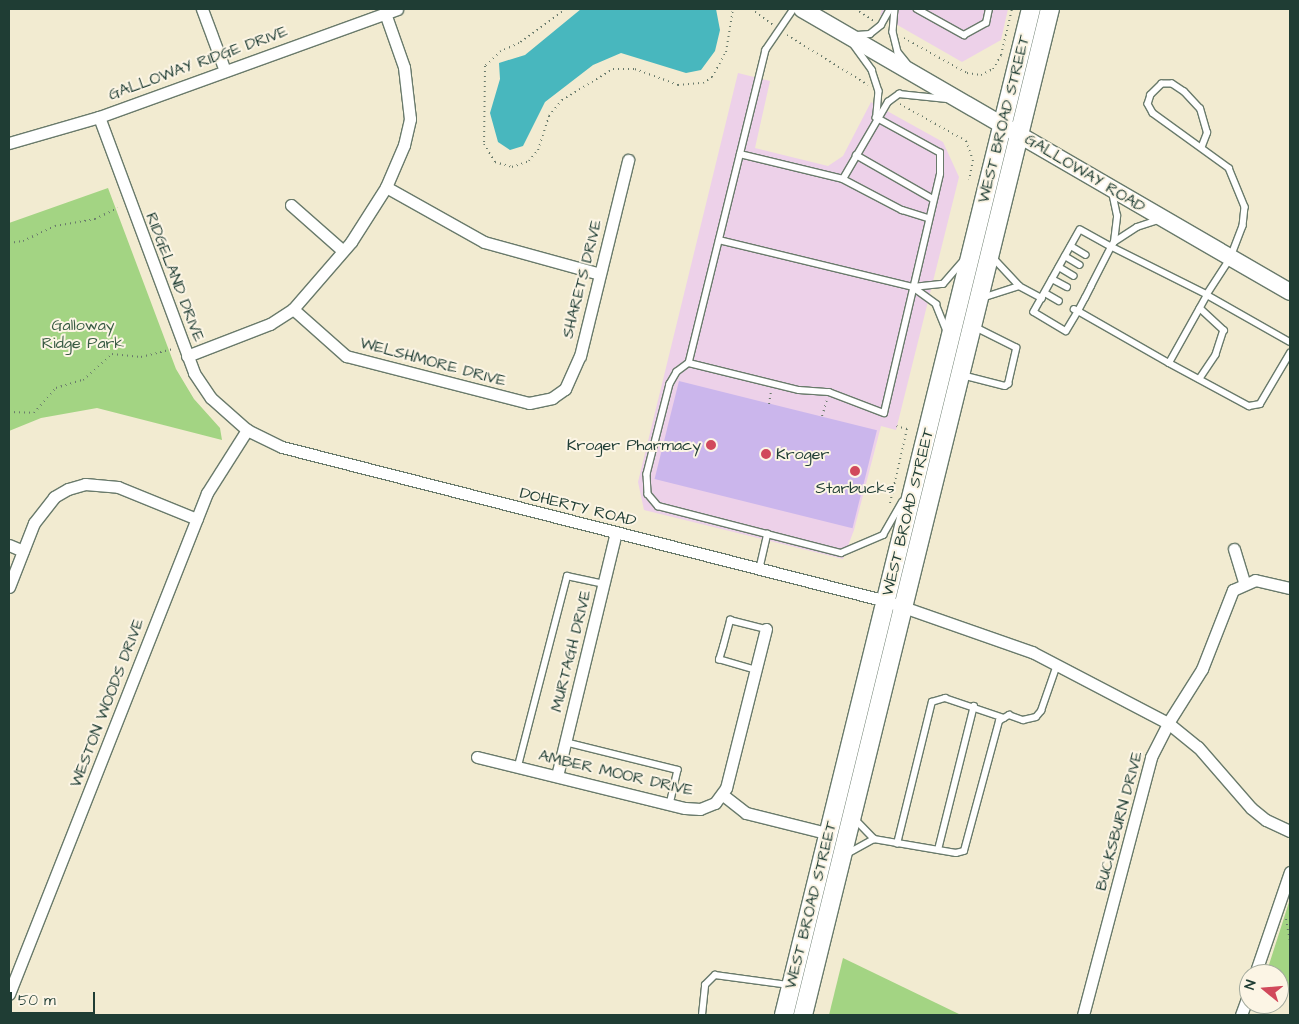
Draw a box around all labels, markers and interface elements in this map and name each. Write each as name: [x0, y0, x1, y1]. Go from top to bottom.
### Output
street label: GALLOWAY RIDGE DRIVE: [106, 22, 290, 104]
street label: WEST BROAD STREET: [974, 33, 1034, 205]
street label: GALLOWAY ROAD: [1021, 129, 1149, 217]
street label: RIDGELAND DRIVE: [142, 210, 208, 344]
street label: SHARETS DRIVE: [558, 218, 606, 340]
park label: Galloway Ridge Park: [42, 315, 124, 353]
street label: WELSHMORE DRIVE: [358, 333, 508, 391]
street label: WEST BROAD STREET: [878, 426, 938, 598]
place label: Kroger Pharmacy: [567, 435, 701, 455]
marker: Kroger Pharmacy: [705, 439, 717, 451]
place label: Kroger: [776, 444, 829, 464]
marker: Kroger: [760, 448, 772, 460]
marker: Starbucks: [849, 465, 861, 477]
place label: Starbucks: [816, 478, 894, 498]
street label: DOHERTY ROAD: [518, 483, 638, 531]
street label: MURTAGH DRIVE: [547, 588, 595, 714]
street label: WESTON WOODS DRIVE: [66, 616, 148, 790]
street label: AMBER MOOR DRIVE: [537, 746, 695, 800]
street label: BUCKSBURN DRIVE: [1091, 749, 1147, 893]
street label: WEST BROAD STREET: [781, 819, 841, 991]
north arrow: [1239, 964, 1289, 1014]
text: N: [1240, 978, 1261, 992]
scale bar: [12, 982, 98, 1014]
text: 50 m: [18, 990, 56, 1011]

